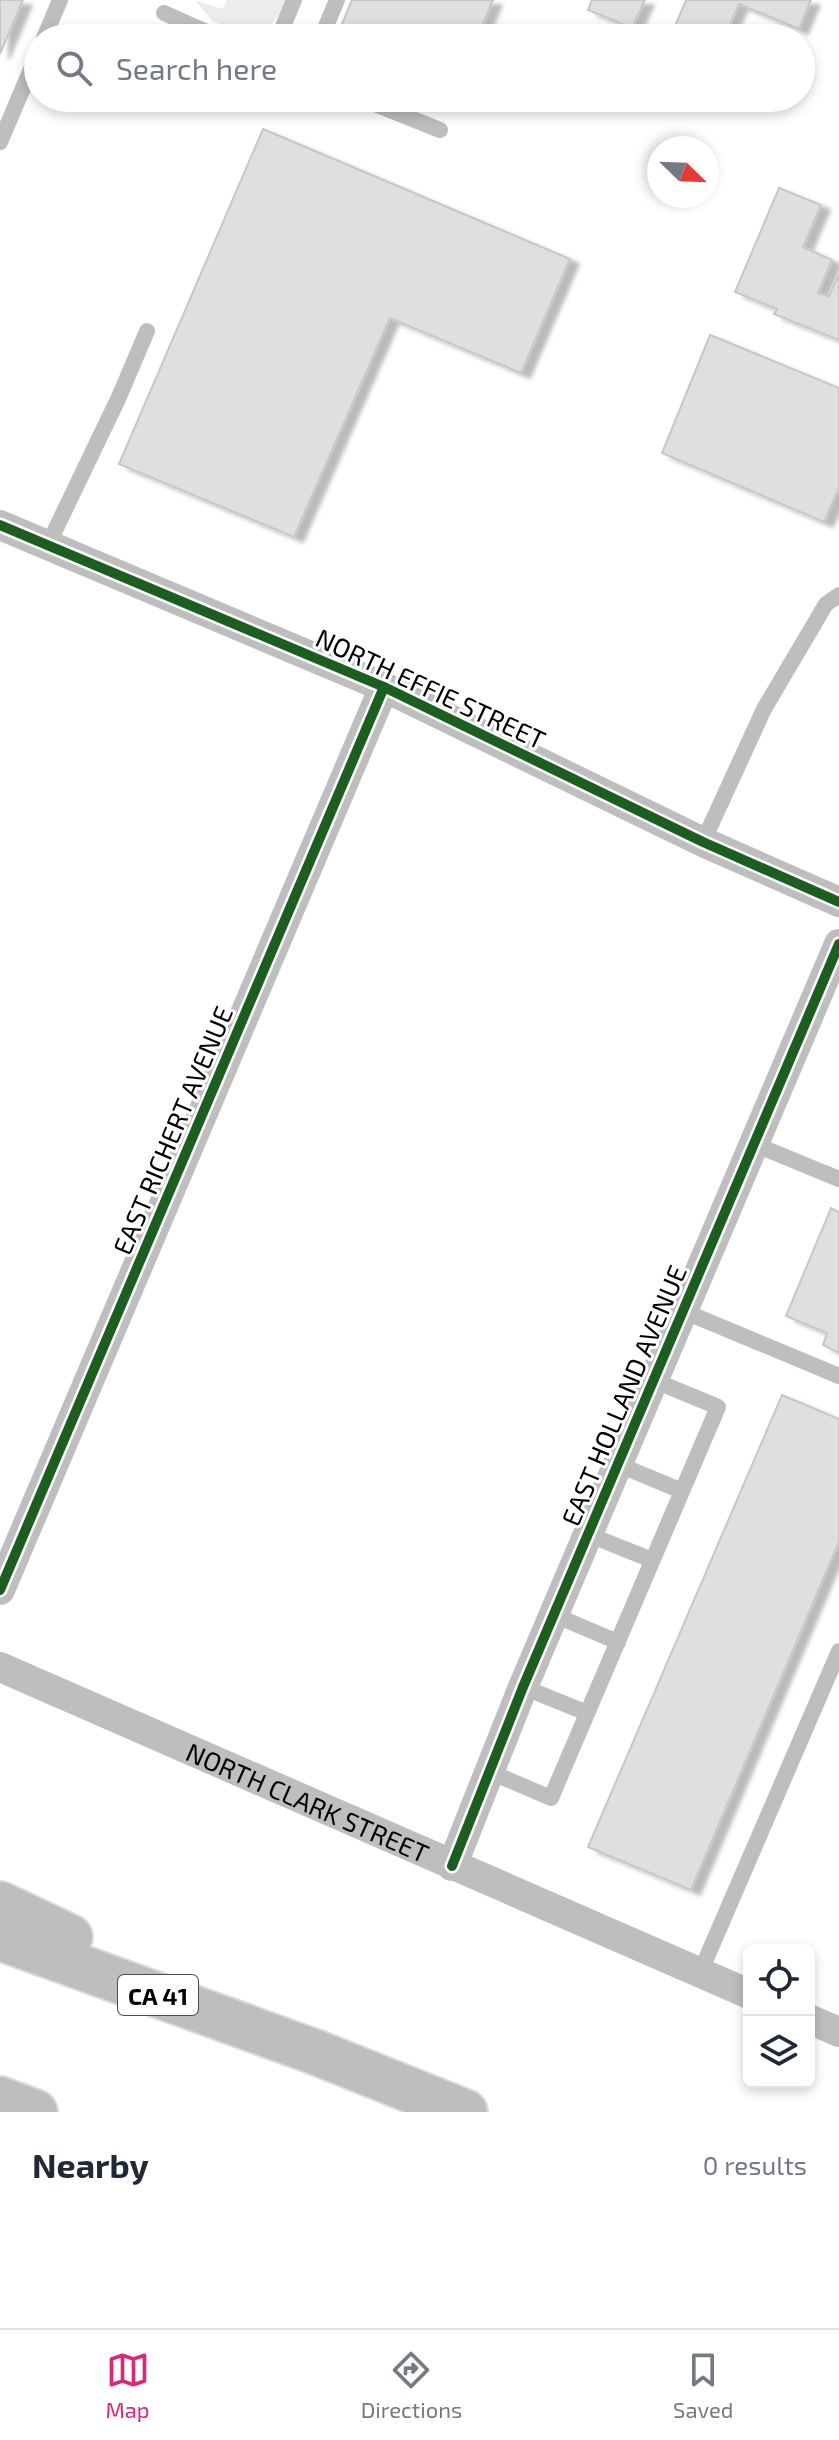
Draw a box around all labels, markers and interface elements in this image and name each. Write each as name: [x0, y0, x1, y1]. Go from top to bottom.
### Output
search box: [24, 24, 815, 112]
icon: search: [52, 46, 96, 90]
text: Search here: [116, 50, 277, 86]
north arrow: [647, 136, 719, 208]
street label: NORTH EFFIE STREET: [311, 621, 551, 755]
street label: EAST RICHERT AVENUE: [106, 1001, 238, 1259]
street label: EAST HOLLAND AVENUE: [554, 1260, 692, 1530]
street label: NORTH CLARK STREET: [182, 1735, 434, 1868]
map controls: [743, 1944, 815, 2088]
button: locate: [743, 1944, 815, 2016]
road number: CA 41: [118, 1975, 198, 2015]
button: layers: [743, 2016, 815, 2088]
text: Nearby: [32, 2144, 149, 2185]
text: 0 results: [703, 2149, 807, 2180]
tab: Map: [106, 2348, 150, 2422]
tab: Directions: [361, 2348, 462, 2422]
tab: Saved: [673, 2348, 733, 2422]

